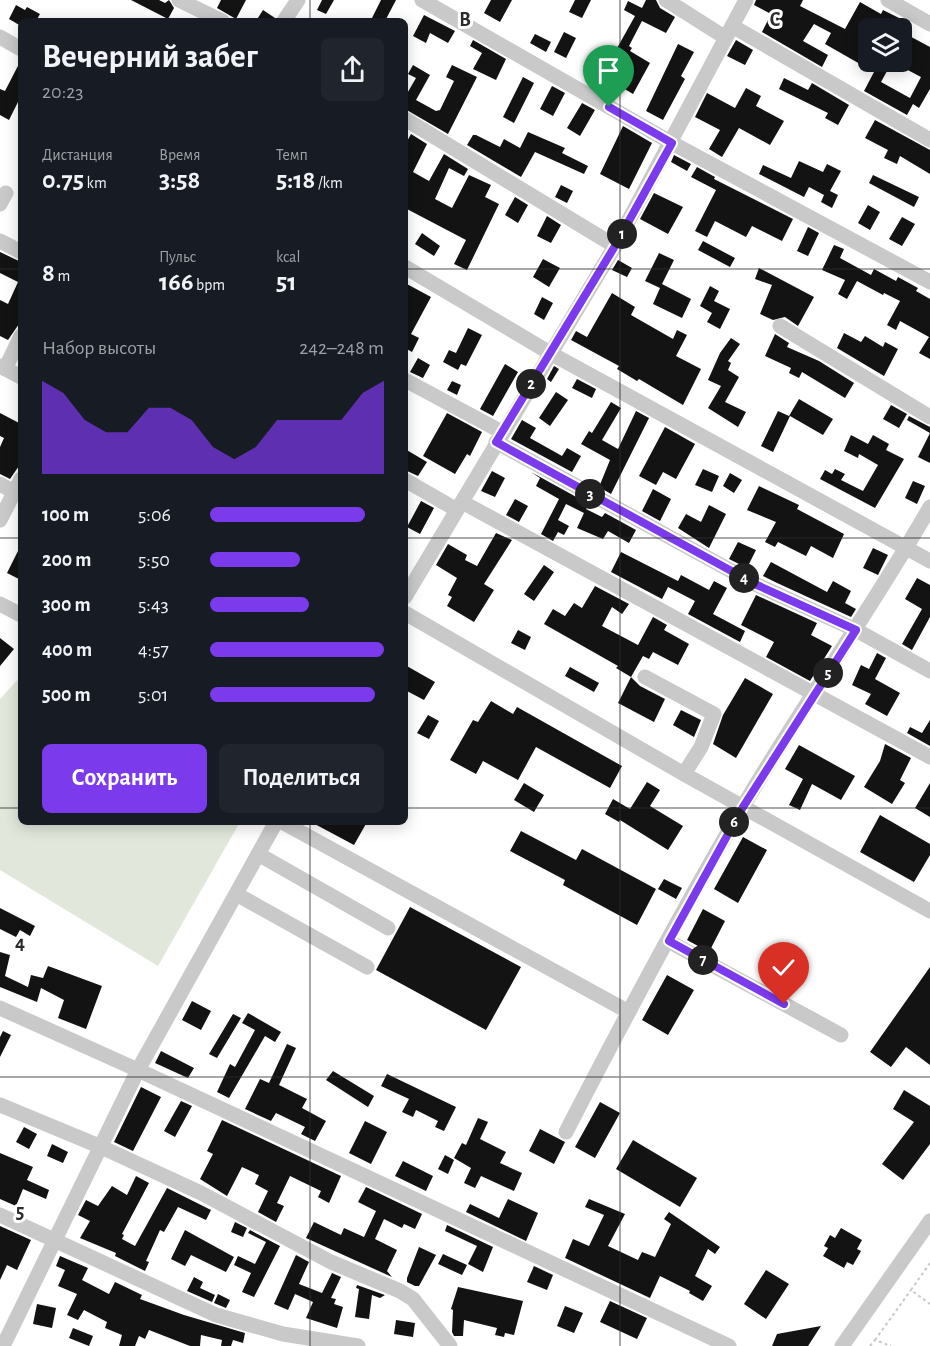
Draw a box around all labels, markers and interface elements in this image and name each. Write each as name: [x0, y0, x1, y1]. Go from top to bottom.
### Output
text: B: [459, 10, 471, 30]
text: C: [770, 10, 781, 30]
map controls: [858, 18, 912, 72]
button: layers: [858, 18, 912, 72]
button: share: [321, 38, 384, 101]
text: Вечерний забег: [42, 41, 258, 74]
pin: [583, 45, 634, 107]
icon: arrive: [592, 54, 625, 87]
text: 20:23: [42, 82, 84, 102]
text: Дистанция: [42, 147, 113, 163]
text: Время: [159, 147, 201, 163]
text: Темп: [276, 147, 308, 163]
text: 0.75: [42, 167, 84, 193]
text: 3:58: [159, 167, 200, 193]
text: 5:18: [276, 167, 315, 193]
text: km: [84, 175, 107, 191]
text: /km: [315, 175, 343, 191]
pin: 1: [607, 219, 637, 249]
text: 1: [619, 226, 625, 242]
text: Пульс: [159, 249, 196, 265]
text: kcal: [276, 249, 300, 265]
text: 8: [42, 260, 55, 286]
text: m: [55, 268, 70, 284]
text: 166: [159, 269, 193, 295]
text: 51: [276, 269, 297, 295]
text: bpm: [193, 277, 225, 293]
text: Набор высоты: [42, 338, 156, 358]
text: 242–248 m: [299, 338, 384, 358]
pin: 2: [516, 369, 546, 399]
text: 2: [527, 376, 535, 392]
pin: 3: [575, 479, 605, 509]
text: 3: [587, 486, 593, 502]
text: 100 m: [42, 505, 89, 525]
text: 5:06: [138, 505, 171, 525]
text: 200 m: [42, 550, 91, 570]
text: 5:50: [138, 550, 170, 570]
pin: 4: [729, 563, 759, 593]
text: 4: [740, 570, 748, 586]
text: 300 m: [42, 595, 91, 615]
text: 5:43: [138, 595, 169, 615]
text: 400 m: [42, 640, 92, 660]
text: 4:57: [138, 640, 169, 660]
pin: 5: [813, 658, 843, 688]
text: 5: [825, 665, 831, 681]
text: 500 m: [42, 685, 91, 705]
text: 5:01: [138, 685, 168, 705]
button: Сохранить: [42, 744, 207, 813]
button: Поделиться: [219, 744, 384, 813]
pin: 6: [719, 807, 749, 837]
text: 6: [730, 814, 738, 830]
text: 4: [15, 933, 25, 953]
pin: [758, 942, 809, 1004]
pin: 7: [688, 945, 718, 975]
icon: check: [767, 951, 800, 984]
text: 7: [700, 952, 706, 968]
text: 5: [16, 1202, 24, 1222]

